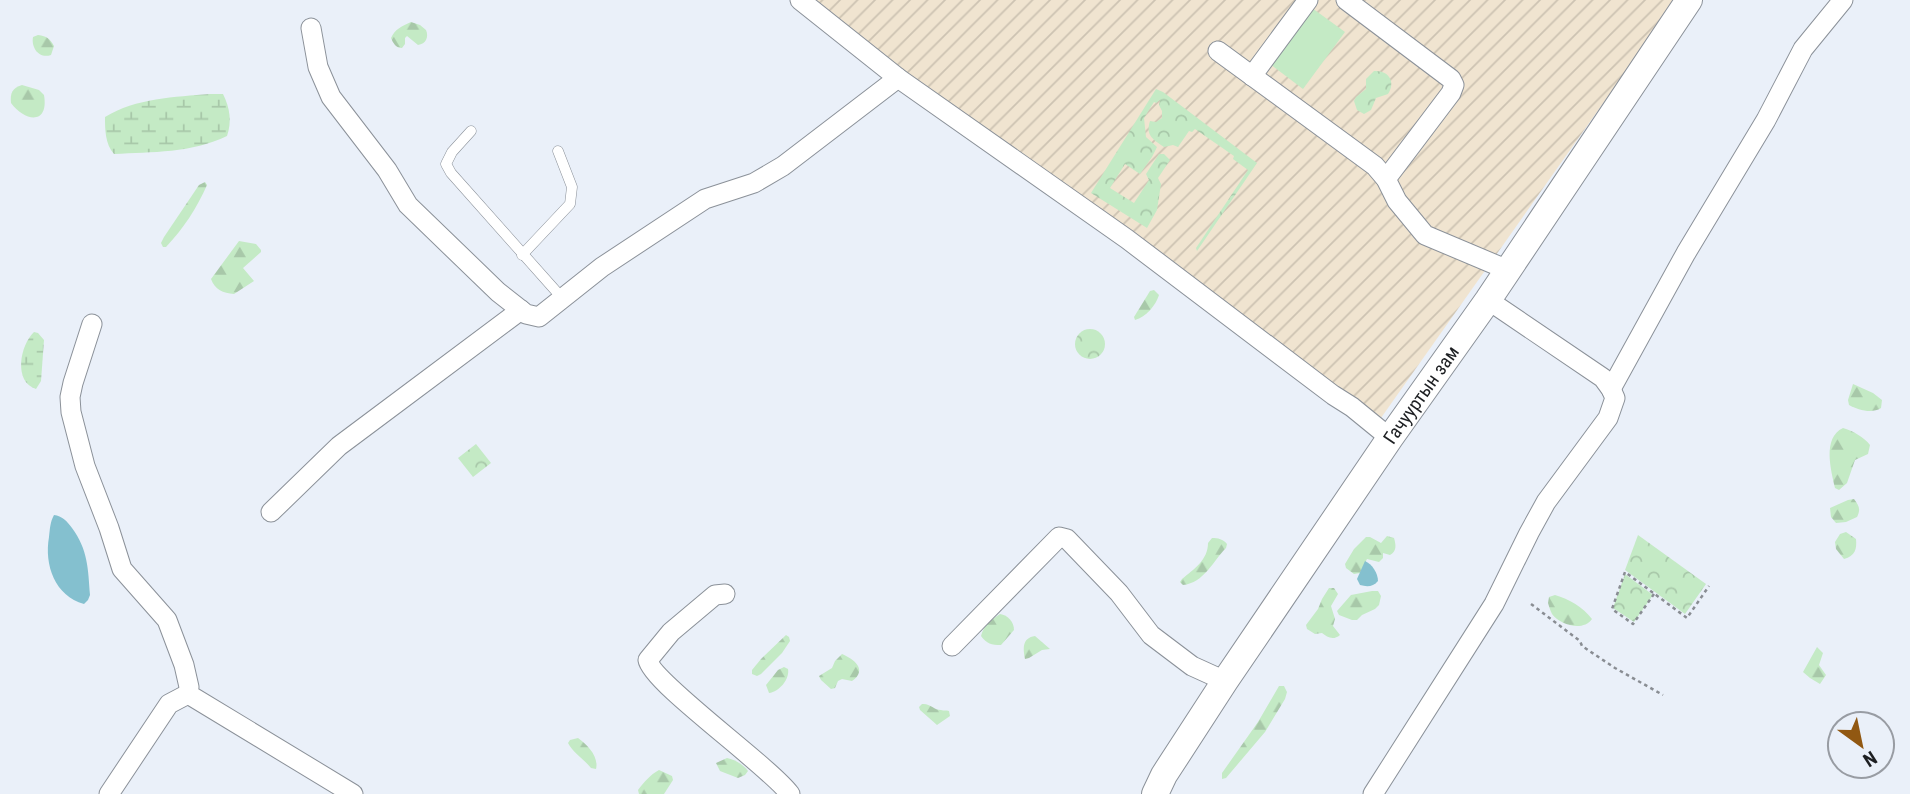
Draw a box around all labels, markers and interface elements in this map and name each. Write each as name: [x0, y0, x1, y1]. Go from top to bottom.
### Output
street label: Гачууртын зам: [1378, 341, 1464, 448]
north arrow: [1826, 710, 1896, 780]
text: N: [1859, 746, 1881, 772]

